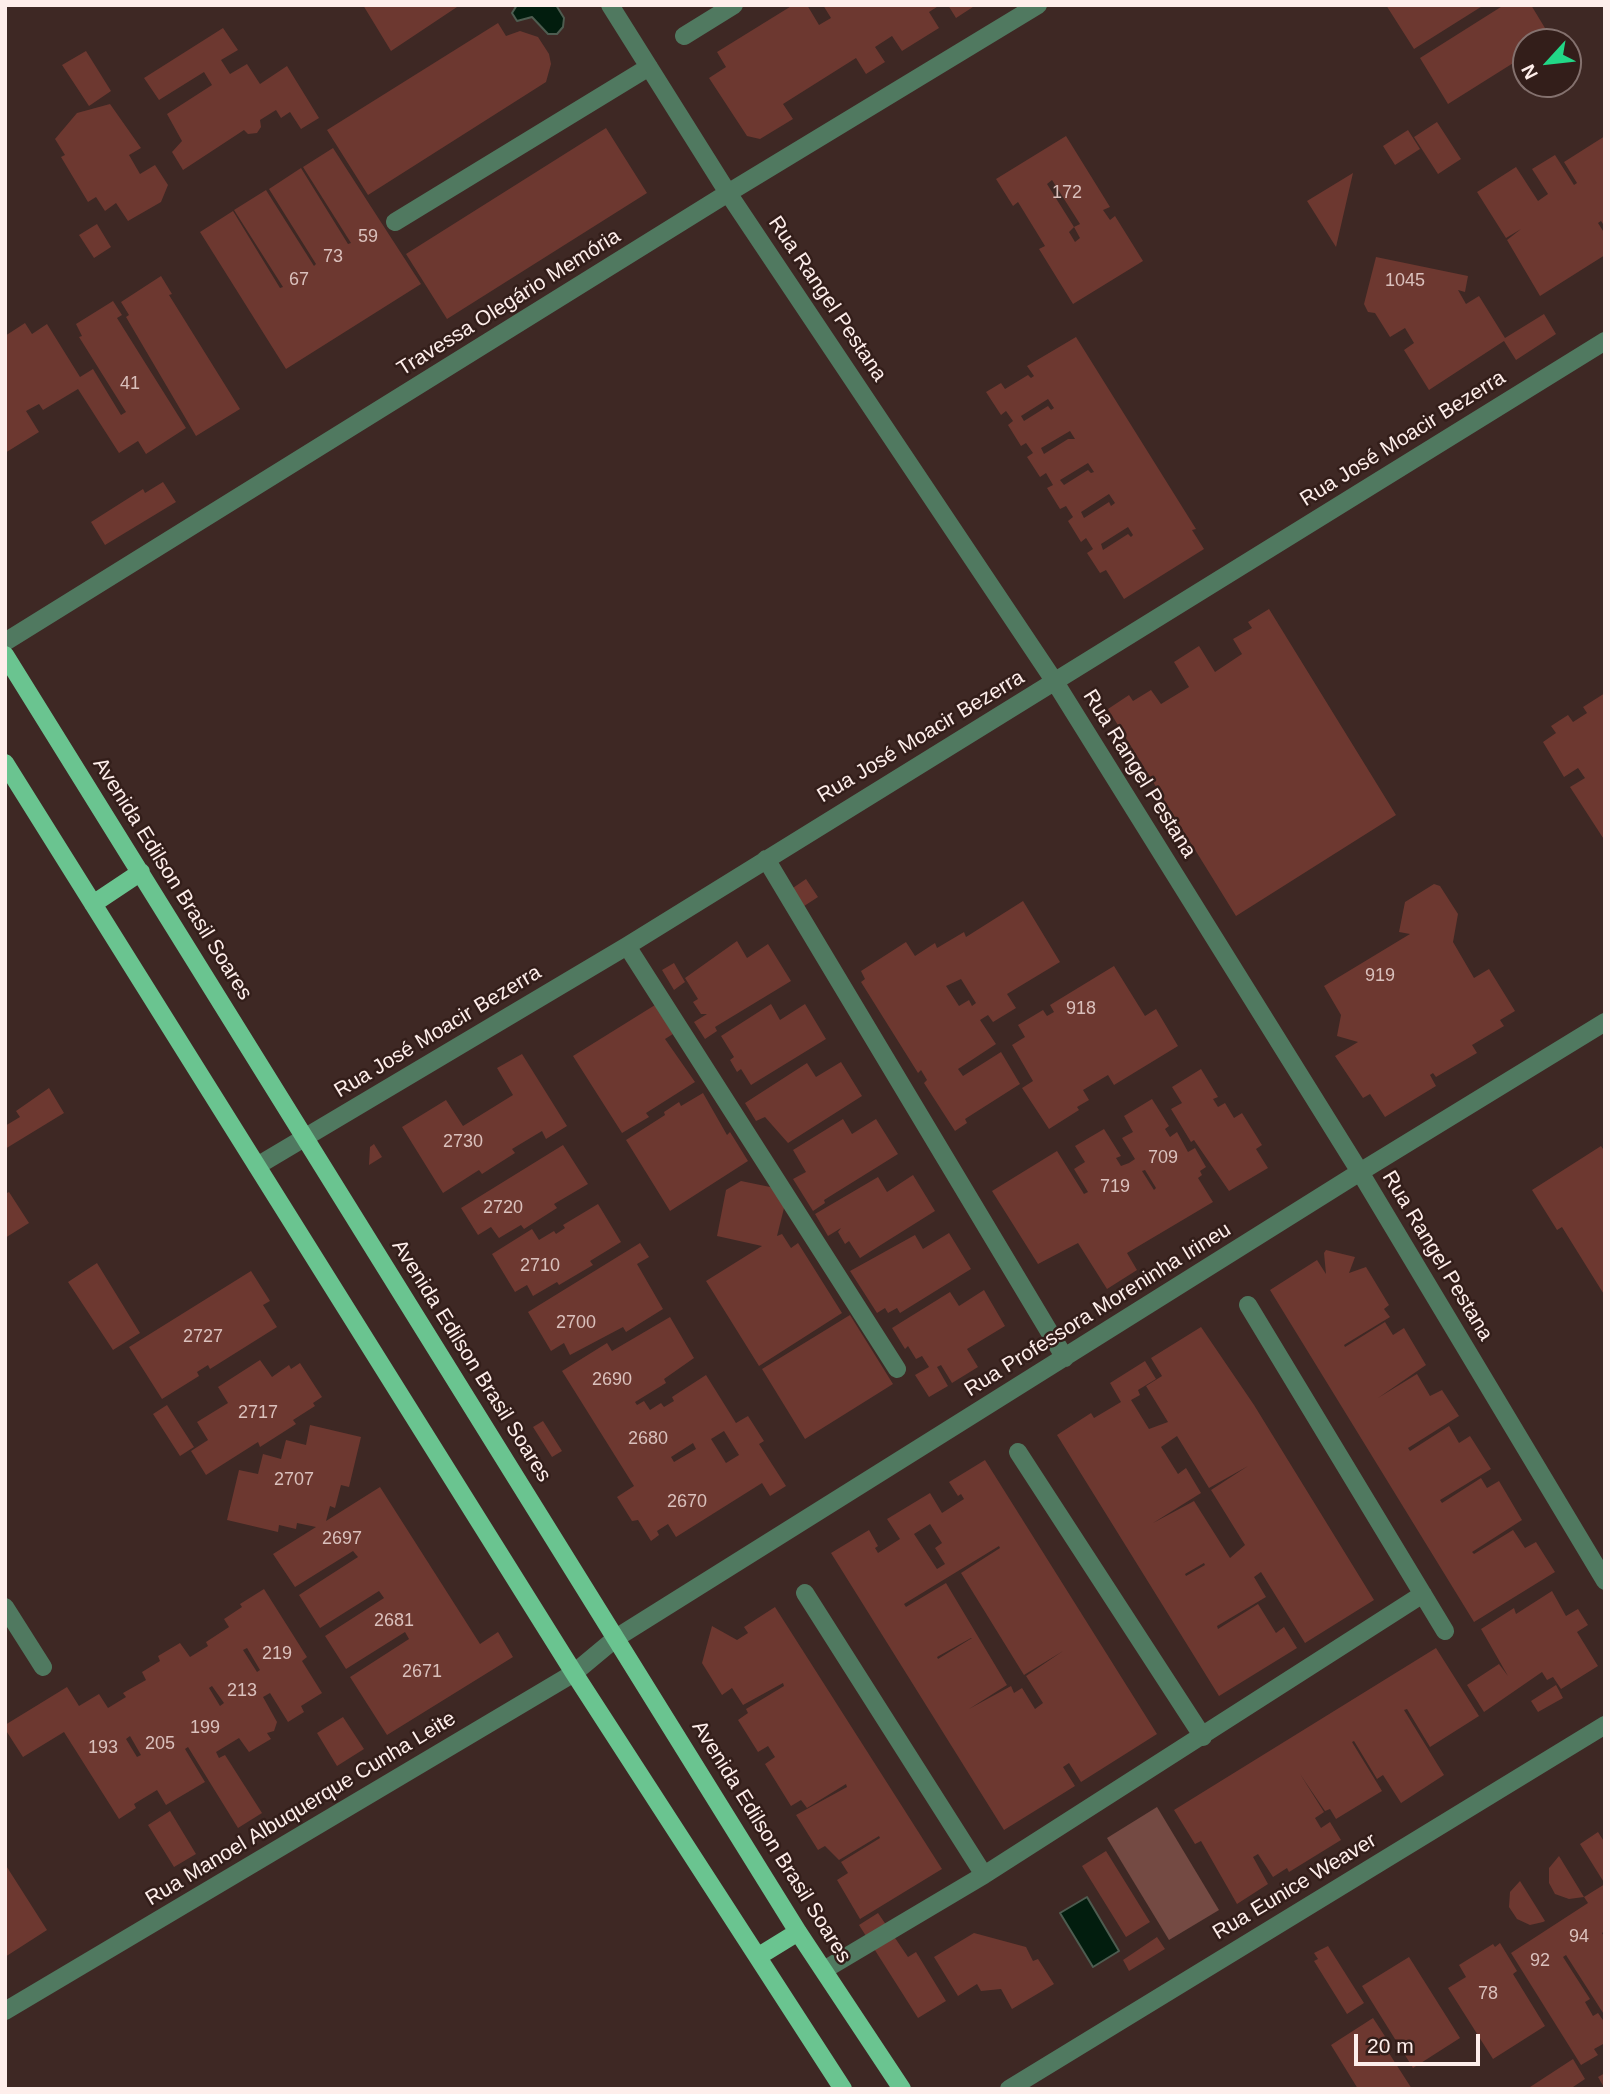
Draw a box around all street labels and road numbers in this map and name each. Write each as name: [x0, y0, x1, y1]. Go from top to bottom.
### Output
street label: Rua Rangel Pestana: [762, 212, 892, 386]
street label: Travessa Olegário Memória: [393, 224, 625, 382]
street label: Rua José Moacir Bezerra: [1296, 366, 1510, 512]
street label: Rua José Moacir Bezerra: [813, 665, 1029, 809]
street label: Rua Rangel Pestana: [1077, 685, 1201, 863]
street label: Avenida Edilson Brasil Soares: [87, 753, 257, 1005]
street label: Rua José Moacir Bezerra: [330, 960, 546, 1104]
street label: Rua Rangel Pestana: [1376, 1166, 1498, 1346]
street label: Rua Professora Moreninha Irineu: [960, 1217, 1236, 1403]
street label: Avenida Edilson Brasil Soares: [386, 1235, 556, 1487]
street label: Rua Manoel Albuquerque Cunha Leite: [141, 1706, 461, 1912]
street label: Avenida Edilson Brasil Soares: [686, 1716, 856, 1968]
street label: Rua Eunice Weaver: [1209, 1828, 1381, 1946]

